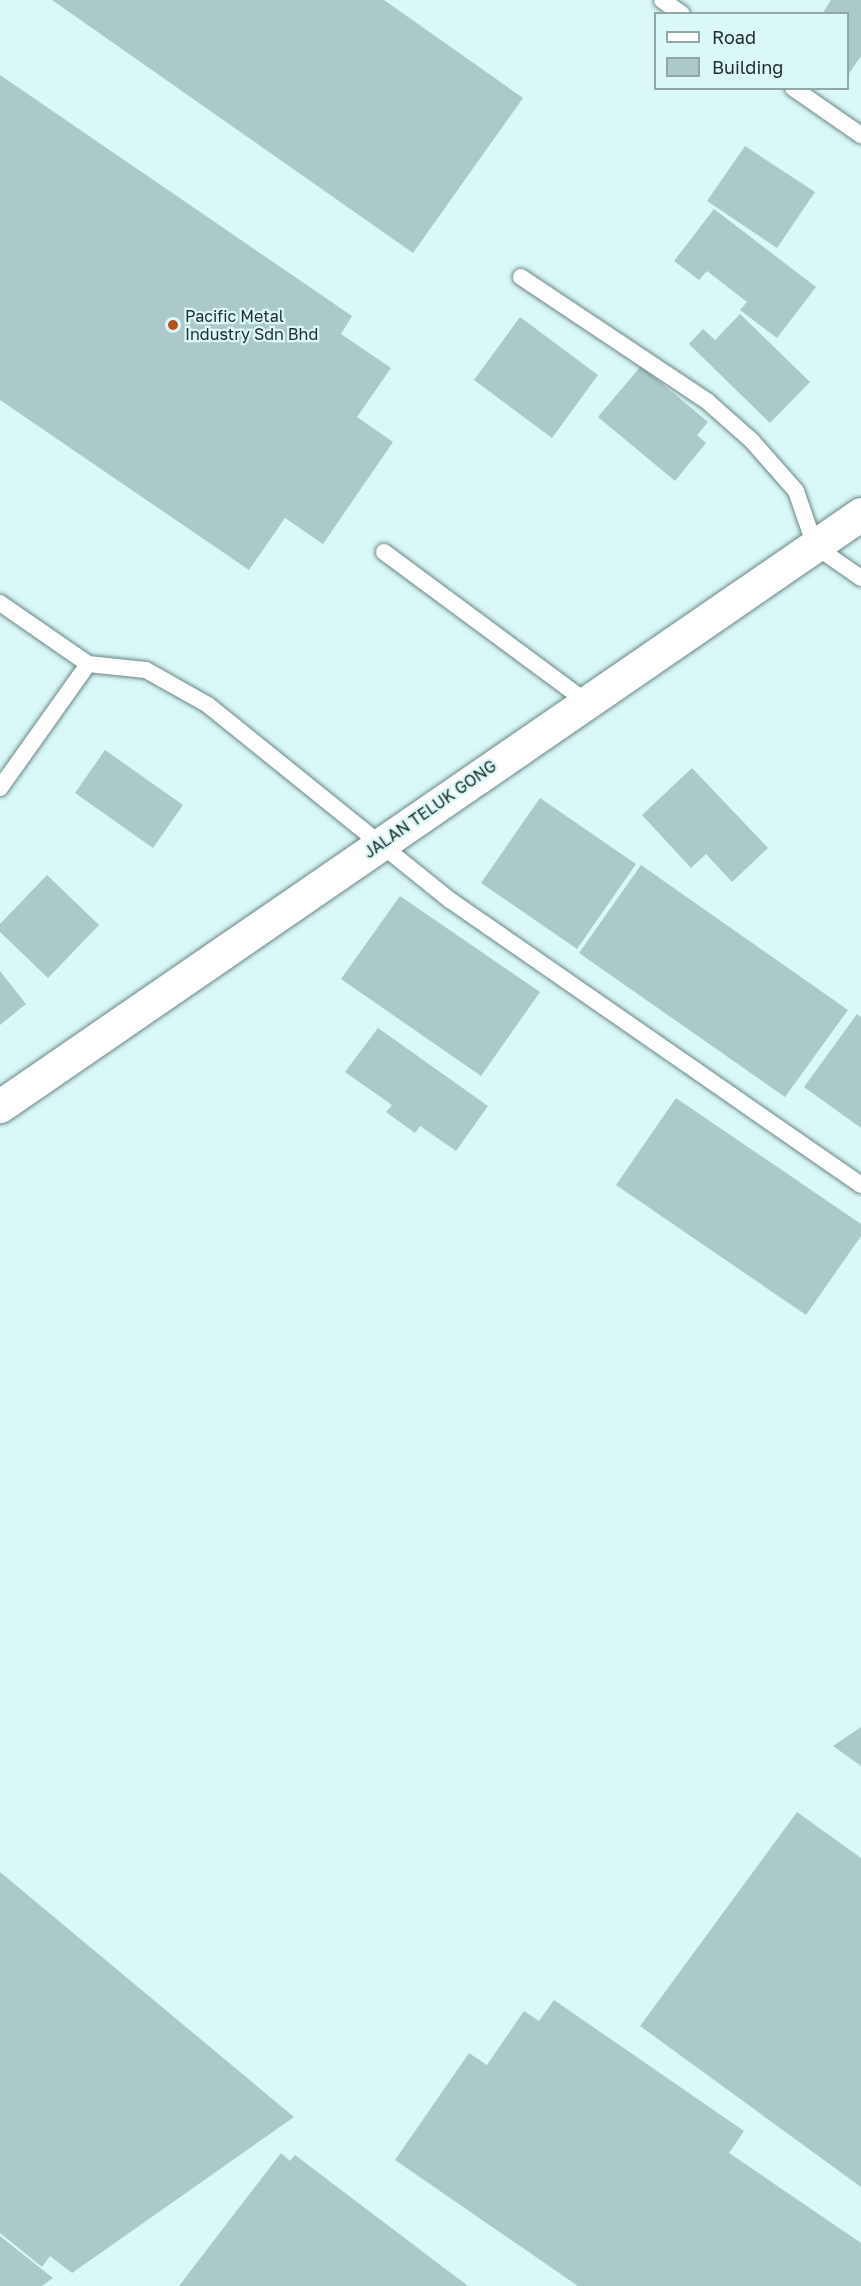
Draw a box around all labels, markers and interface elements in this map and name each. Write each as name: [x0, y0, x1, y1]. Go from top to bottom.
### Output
legend: [654, 12, 849, 90]
text: Road: [712, 26, 756, 48]
text: Building: [712, 56, 783, 78]
place label: Pacific Metal Industry Sdn Bhd: [185, 306, 318, 344]
marker: Pacific Metal Industry Sdn Bhd: [166, 318, 180, 332]
street label: JALAN TELUK GONG: [360, 756, 500, 862]

